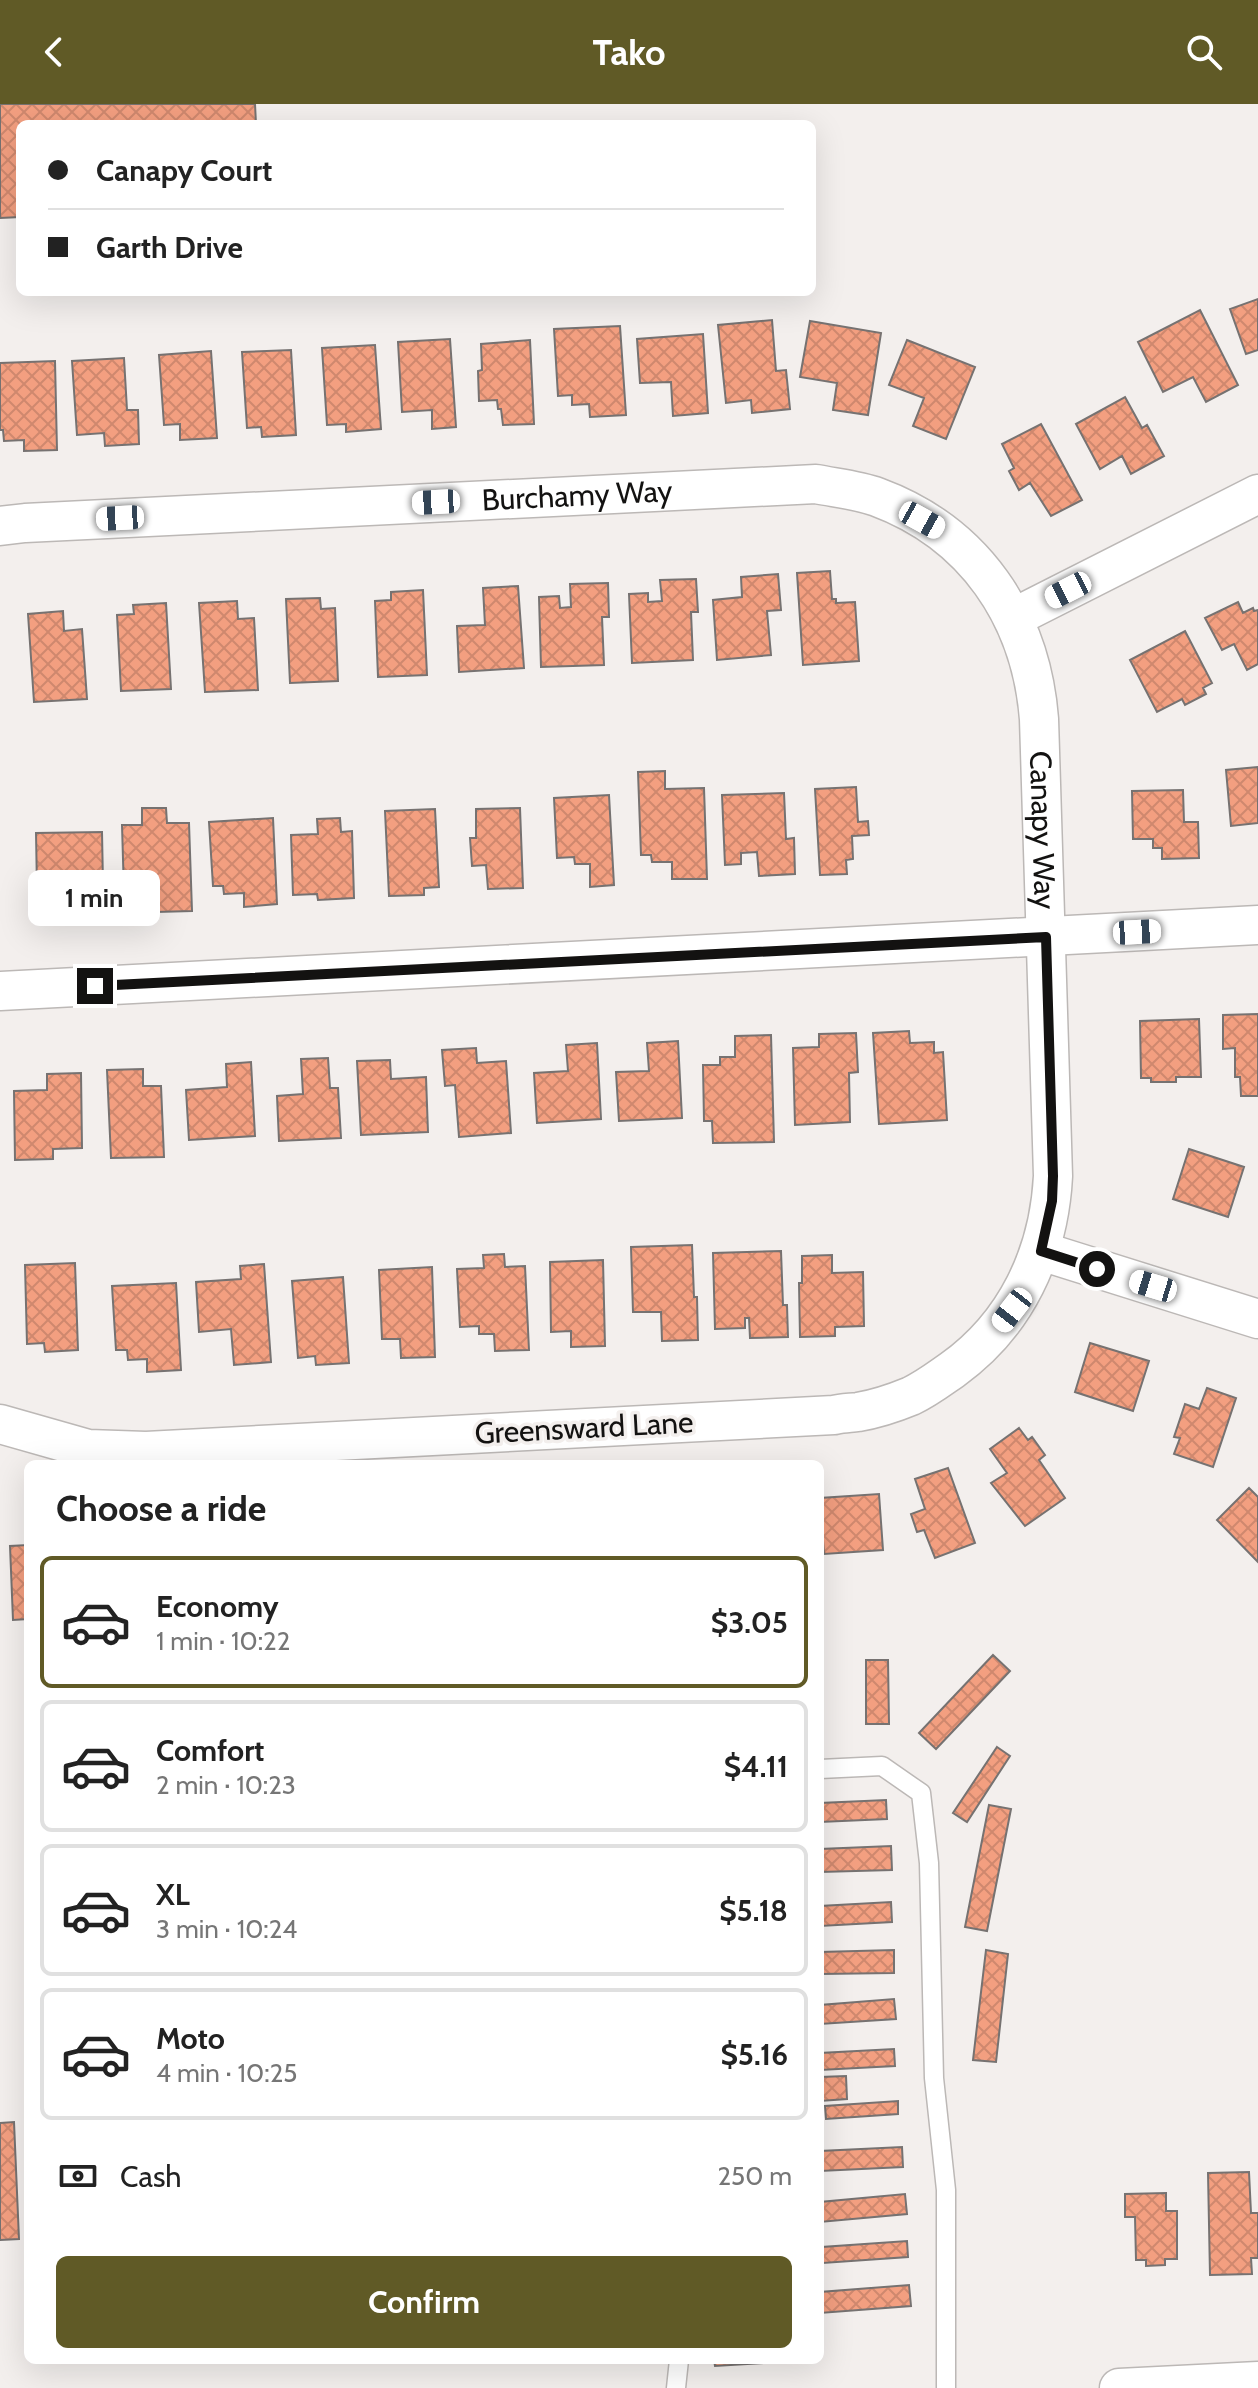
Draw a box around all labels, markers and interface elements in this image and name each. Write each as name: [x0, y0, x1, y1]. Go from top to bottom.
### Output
icon: back: [32, 30, 76, 74]
text: Tako: [592, 30, 666, 74]
icon: search: [1182, 30, 1226, 74]
text: Canapy Court: [96, 152, 272, 189]
text: Garth Drive: [96, 229, 243, 266]
street label: Burchamy Way: [481, 472, 673, 518]
car: [411, 489, 461, 515]
car: [895, 498, 949, 542]
car: [95, 505, 145, 531]
car: [1041, 568, 1095, 612]
street label: Canapy Way: [1022, 750, 1064, 910]
callout: 1 min: [29, 870, 161, 926]
text: 1 min: [65, 882, 123, 914]
car: [1112, 919, 1162, 945]
route end: [77, 968, 113, 1004]
route start: [1079, 1251, 1115, 1287]
car: [1127, 1268, 1179, 1304]
car: [988, 1284, 1036, 1336]
street label: Greensward Lane: [474, 1403, 694, 1452]
text: Choose a ride: [56, 1486, 266, 1530]
icon: car: [60, 1586, 132, 1658]
text: Economy: [156, 1588, 279, 1625]
text: $3.05: [711, 1604, 788, 1641]
text: 1 min · 10:22: [156, 1625, 290, 1657]
icon: car: [60, 1730, 132, 1802]
text: Comfort: [156, 1732, 264, 1769]
text: $4.11: [724, 1748, 788, 1785]
text: 2 min · 10:23: [156, 1769, 296, 1801]
icon: car: [60, 1874, 132, 1946]
text: XL: [156, 1876, 190, 1913]
text: $5.18: [719, 1892, 788, 1929]
text: 3 min · 10:24: [156, 1913, 297, 1945]
icon: car: [60, 2018, 132, 2090]
text: Moto: [156, 2020, 225, 2057]
text: $5.16: [720, 2036, 788, 2073]
text: 4 min · 10:25: [156, 2057, 297, 2089]
icon: cash: [56, 2154, 100, 2198]
text: Cash: [120, 2158, 182, 2195]
text: 250 m: [718, 2160, 792, 2192]
button: Confirm: [56, 2256, 792, 2348]

